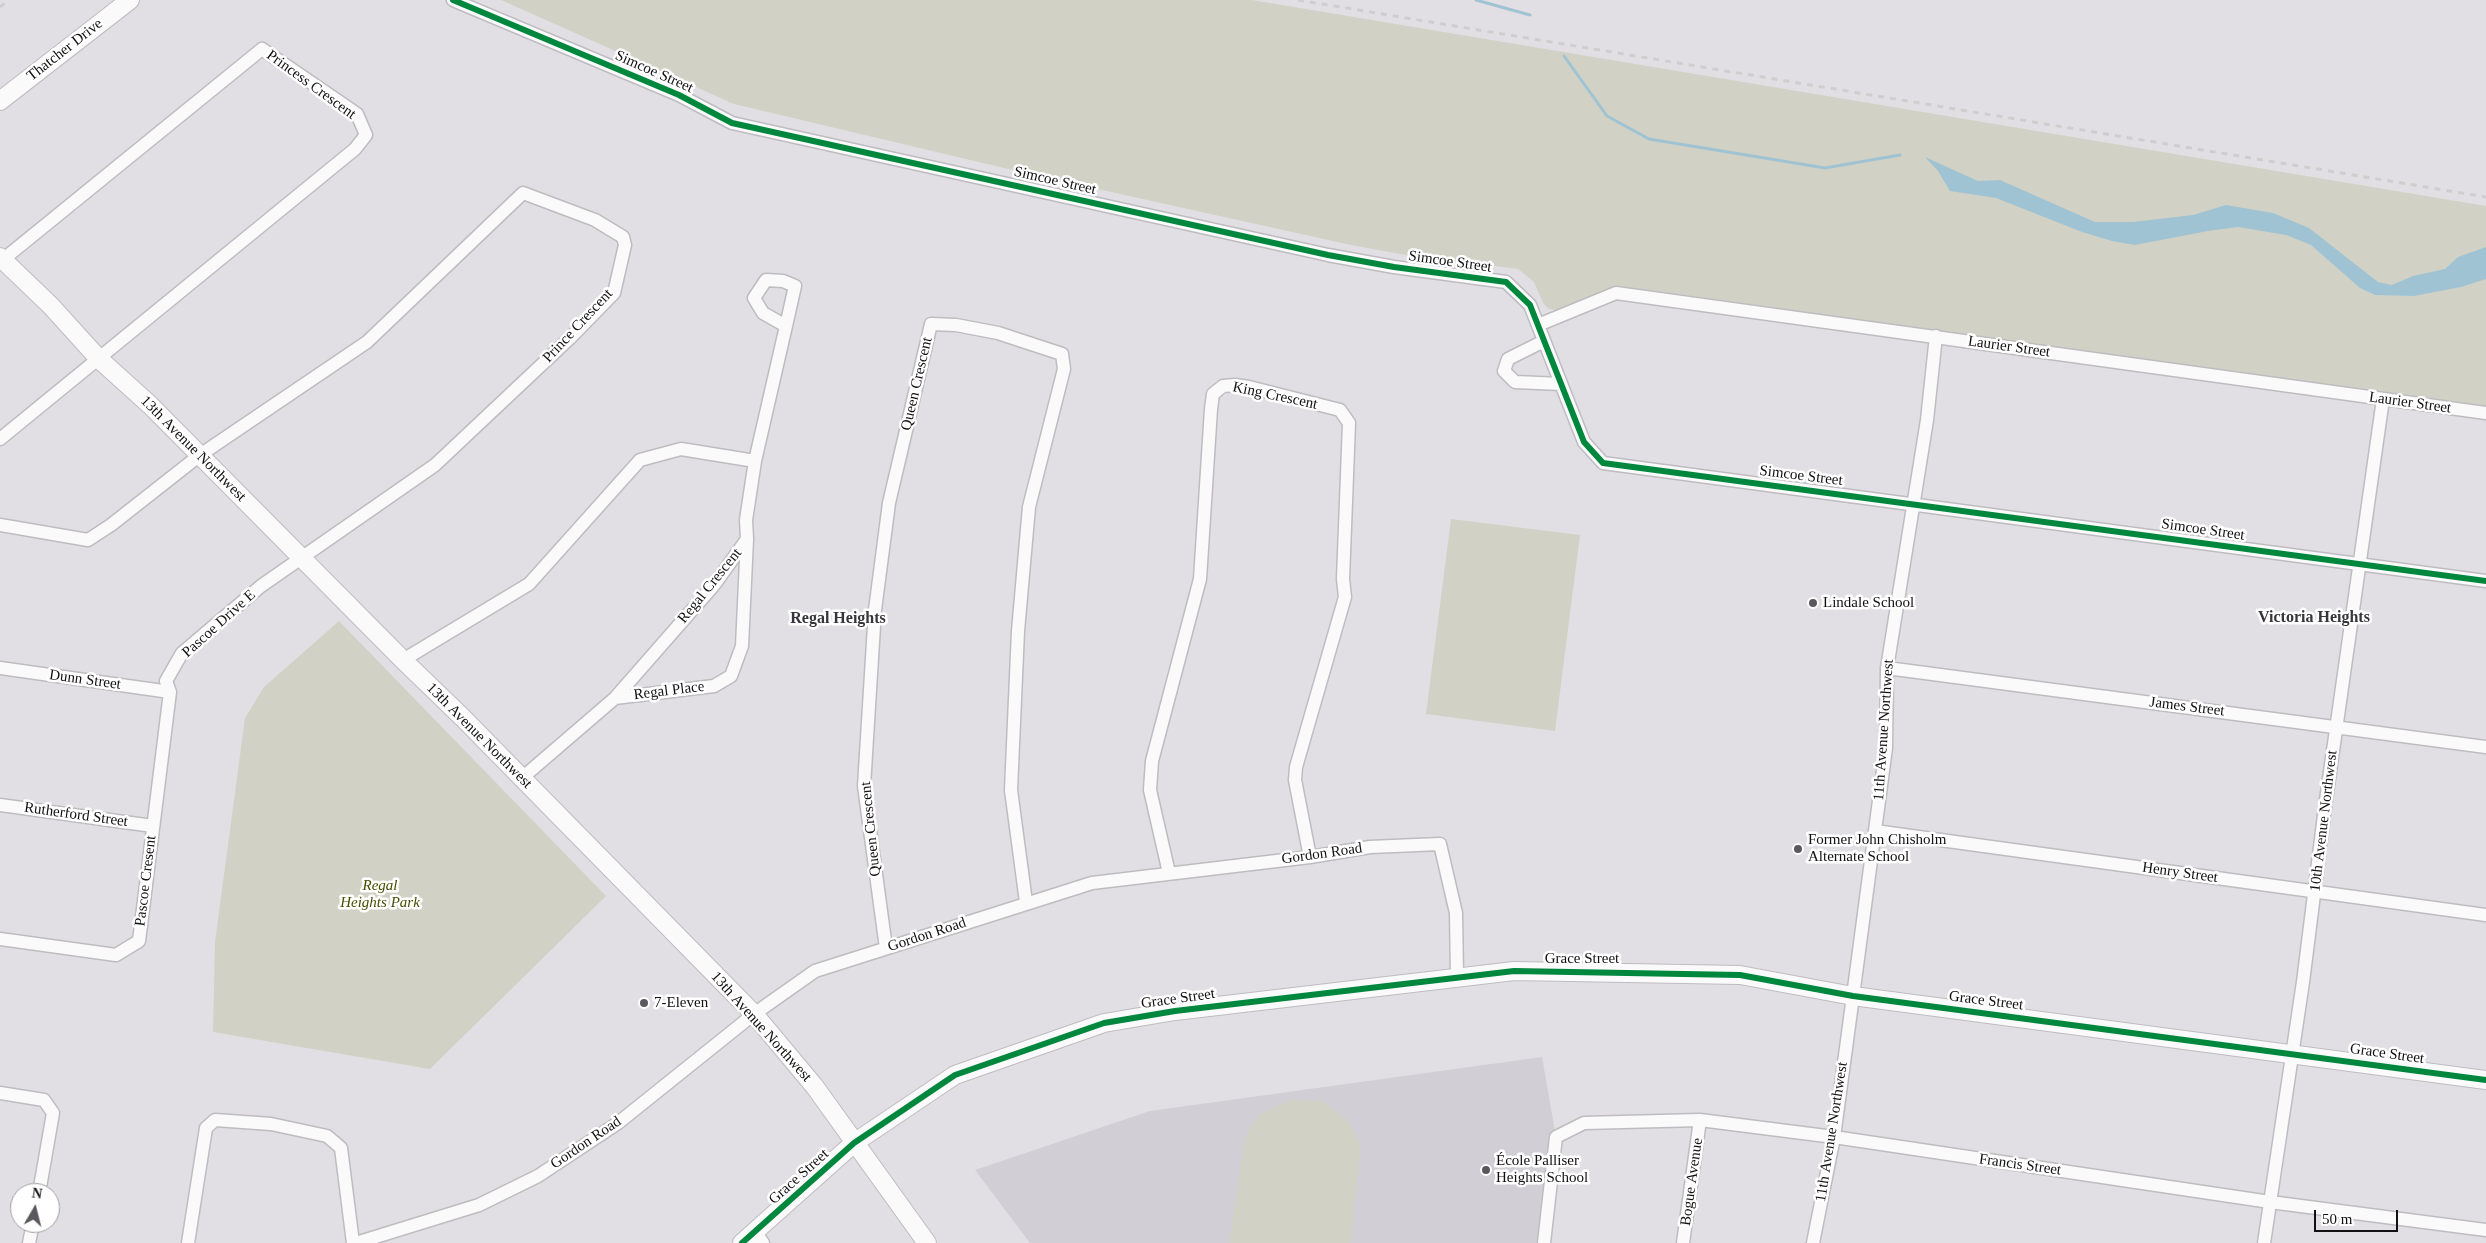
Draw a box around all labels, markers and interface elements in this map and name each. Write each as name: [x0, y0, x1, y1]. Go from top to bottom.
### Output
street label: Thatcher Drive: [24, 15, 106, 85]
street label: Princess Crescent: [263, 47, 359, 123]
street label: Simcoe Street: [612, 47, 696, 97]
street label: Simcoe Street: [1012, 163, 1098, 199]
street label: Simcoe Street: [1407, 247, 1493, 277]
street label: Prince Crescent: [539, 285, 617, 367]
street label: Laurier Street: [1967, 332, 2051, 362]
street label: Queen Crescent: [898, 336, 936, 432]
street label: King Crescent: [1231, 378, 1319, 414]
street label: Laurier Street: [2368, 388, 2452, 418]
street label: 13th Avenue Northwest: [136, 392, 250, 506]
street label: Simcoe Street: [1758, 462, 1844, 490]
street label: Simcoe Street: [2160, 515, 2246, 545]
street label: Regal Crescent: [674, 545, 746, 627]
street label: Pascoe Drive E: [179, 586, 259, 662]
place label: Lindale School: [1823, 594, 1914, 612]
marker: Lindale School: [1807, 597, 1819, 609]
district label: Victoria Heights: [2258, 608, 2370, 628]
district label: Regal Heights: [790, 609, 886, 629]
street label: 11th Avenue Northwest: [1870, 659, 1898, 801]
street label: Dunn Street: [48, 666, 122, 694]
street label: Regal Place: [633, 678, 705, 704]
street label: 13th Avenue Northwest: [422, 679, 536, 793]
street label: James Street: [2148, 693, 2226, 721]
street label: 10th Avenue Northwest: [2306, 749, 2342, 893]
street label: Queen Crescent: [857, 781, 885, 877]
street label: Rutherford Street: [23, 799, 129, 831]
place label: Former John Chisholm Alternate School: [1808, 831, 1946, 866]
street label: Pascoe Cresent: [132, 835, 160, 927]
street label: Gordon Road: [1281, 839, 1363, 869]
marker: Former John Chisholm Alternate School: [1792, 843, 1804, 855]
street label: Henry Street: [2141, 859, 2219, 887]
park label: Regal Heights Park: [340, 877, 420, 912]
street label: Gordon Road: [886, 914, 968, 956]
street label: Grace Street: [1545, 950, 1619, 968]
street label: 13th Avenue Northwest: [707, 968, 815, 1086]
street label: Grace Street: [1140, 985, 1216, 1013]
street label: Grace Street: [1948, 988, 2024, 1014]
place label: 7-Eleven: [654, 994, 708, 1012]
marker: 7-Eleven: [638, 997, 650, 1009]
street label: Grace Street: [2349, 1040, 2425, 1068]
street label: 11th Avenue Northwest: [1812, 1061, 1852, 1203]
street label: Gordon Road: [547, 1113, 625, 1173]
street label: Bogue Avenue: [1677, 1137, 1707, 1227]
street label: Grace Street: [765, 1145, 833, 1209]
street label: Francis Street: [1978, 1150, 2062, 1180]
place label: École Palliser Heights School: [1496, 1152, 1588, 1187]
marker: École Palliser Heights School: [1480, 1164, 1492, 1176]
north arrow: [10, 1183, 60, 1233]
text: N: [31, 1186, 43, 1202]
scale bar: [2316, 1200, 2400, 1232]
text: 50 m: [2322, 1211, 2352, 1227]

